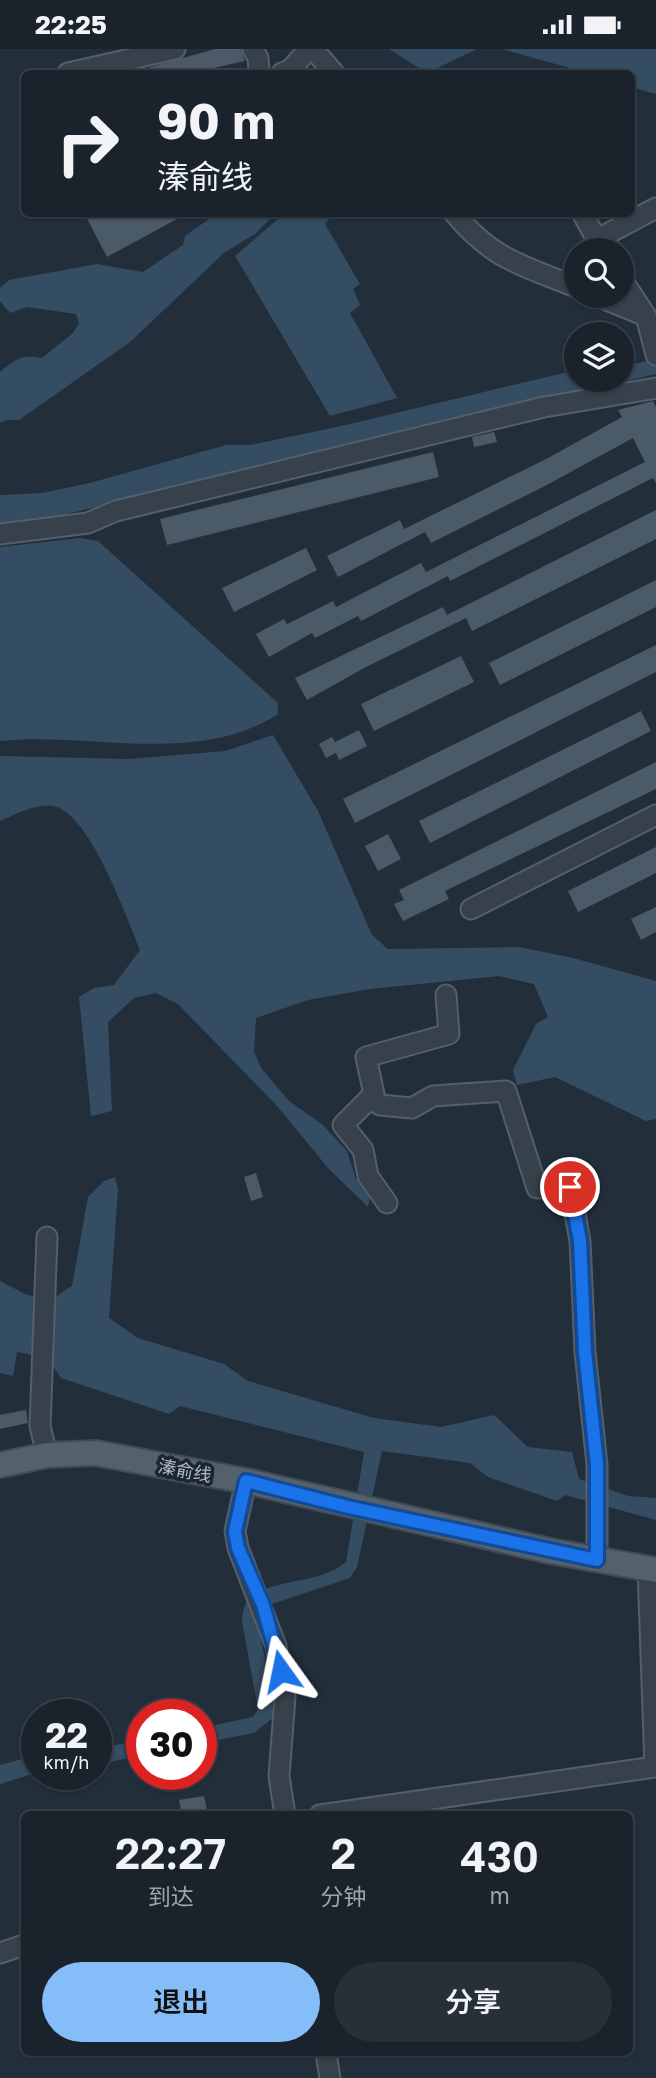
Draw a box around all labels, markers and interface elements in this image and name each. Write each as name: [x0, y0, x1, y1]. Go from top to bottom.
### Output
text: 22:25: [35, 9, 107, 40]
text: 90 m: [157, 91, 275, 150]
icon: right: [42, 98, 133, 189]
text: 溱俞线: [157, 157, 253, 195]
map controls: [564, 238, 634, 392]
button: search: [564, 238, 634, 308]
button: layers: [564, 322, 634, 392]
pin: [540, 1157, 600, 1217]
icon: arrive: [551, 1168, 589, 1206]
street label: 溱俞线: [156, 1454, 214, 1486]
position arrow: [244, 1634, 318, 1708]
speed limit sign: 30: [126, 1699, 217, 1790]
text: 22: [45, 1714, 88, 1756]
text: km/h: [44, 1751, 89, 1773]
text: 22:27: [115, 1828, 226, 1878]
text: 2: [331, 1828, 356, 1878]
text: 430: [460, 1831, 539, 1881]
text: m: [489, 1881, 510, 1909]
text: 到达: [148, 1882, 194, 1910]
text: 分钟: [320, 1882, 366, 1910]
button: 退出: [42, 1962, 320, 2042]
button: 分享: [334, 1962, 612, 2042]

